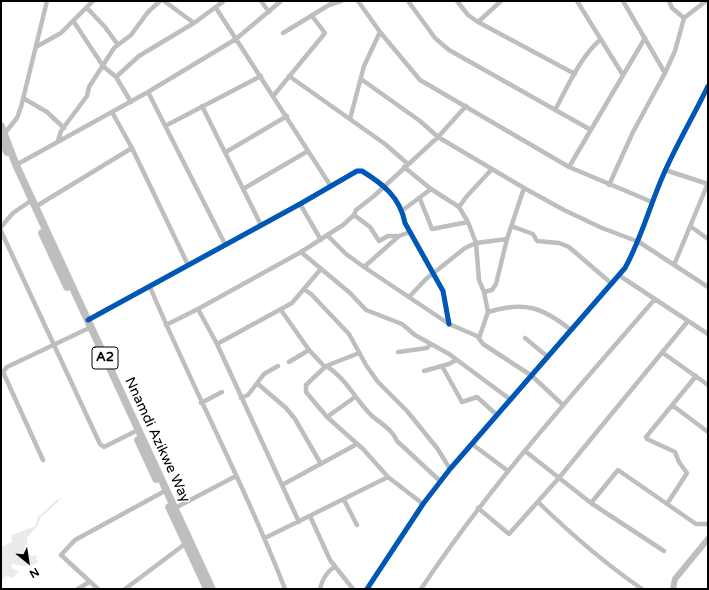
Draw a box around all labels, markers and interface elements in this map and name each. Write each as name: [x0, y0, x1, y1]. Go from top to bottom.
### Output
road number: A2: [92, 347, 118, 369]
street label: Nnamdi Azikwe Way: [121, 375, 193, 505]
north arrow: [8, 542, 48, 582]
text: N: [27, 565, 41, 581]

